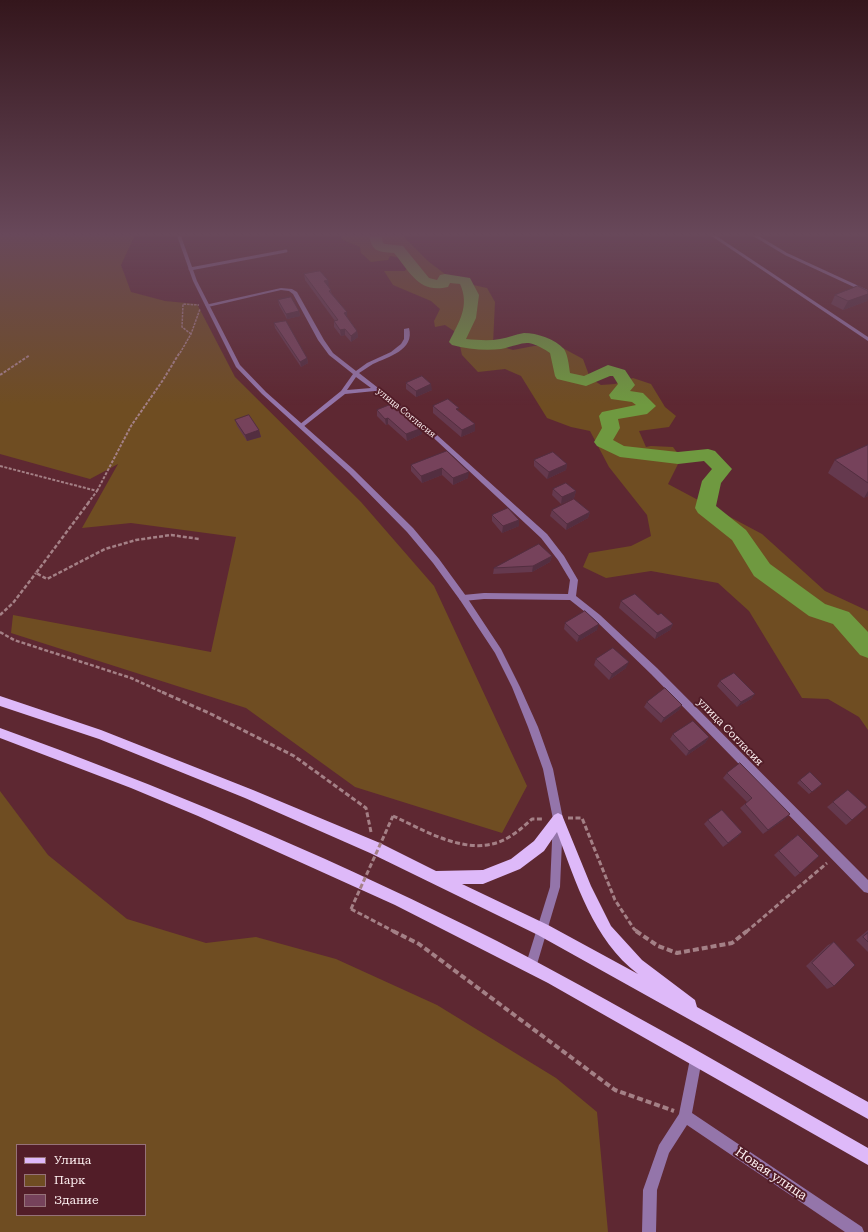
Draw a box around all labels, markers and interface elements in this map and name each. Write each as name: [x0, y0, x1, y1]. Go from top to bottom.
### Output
street label: улица Согласия: [374, 386, 438, 440]
street label: улица Согласия: [694, 695, 766, 769]
legend: [16, 1144, 146, 1216]
street label: Новая улица: [732, 1144, 810, 1204]
text: Улица: [54, 1153, 91, 1167]
text: Парк: [54, 1173, 86, 1187]
text: Здание: [54, 1193, 98, 1207]

